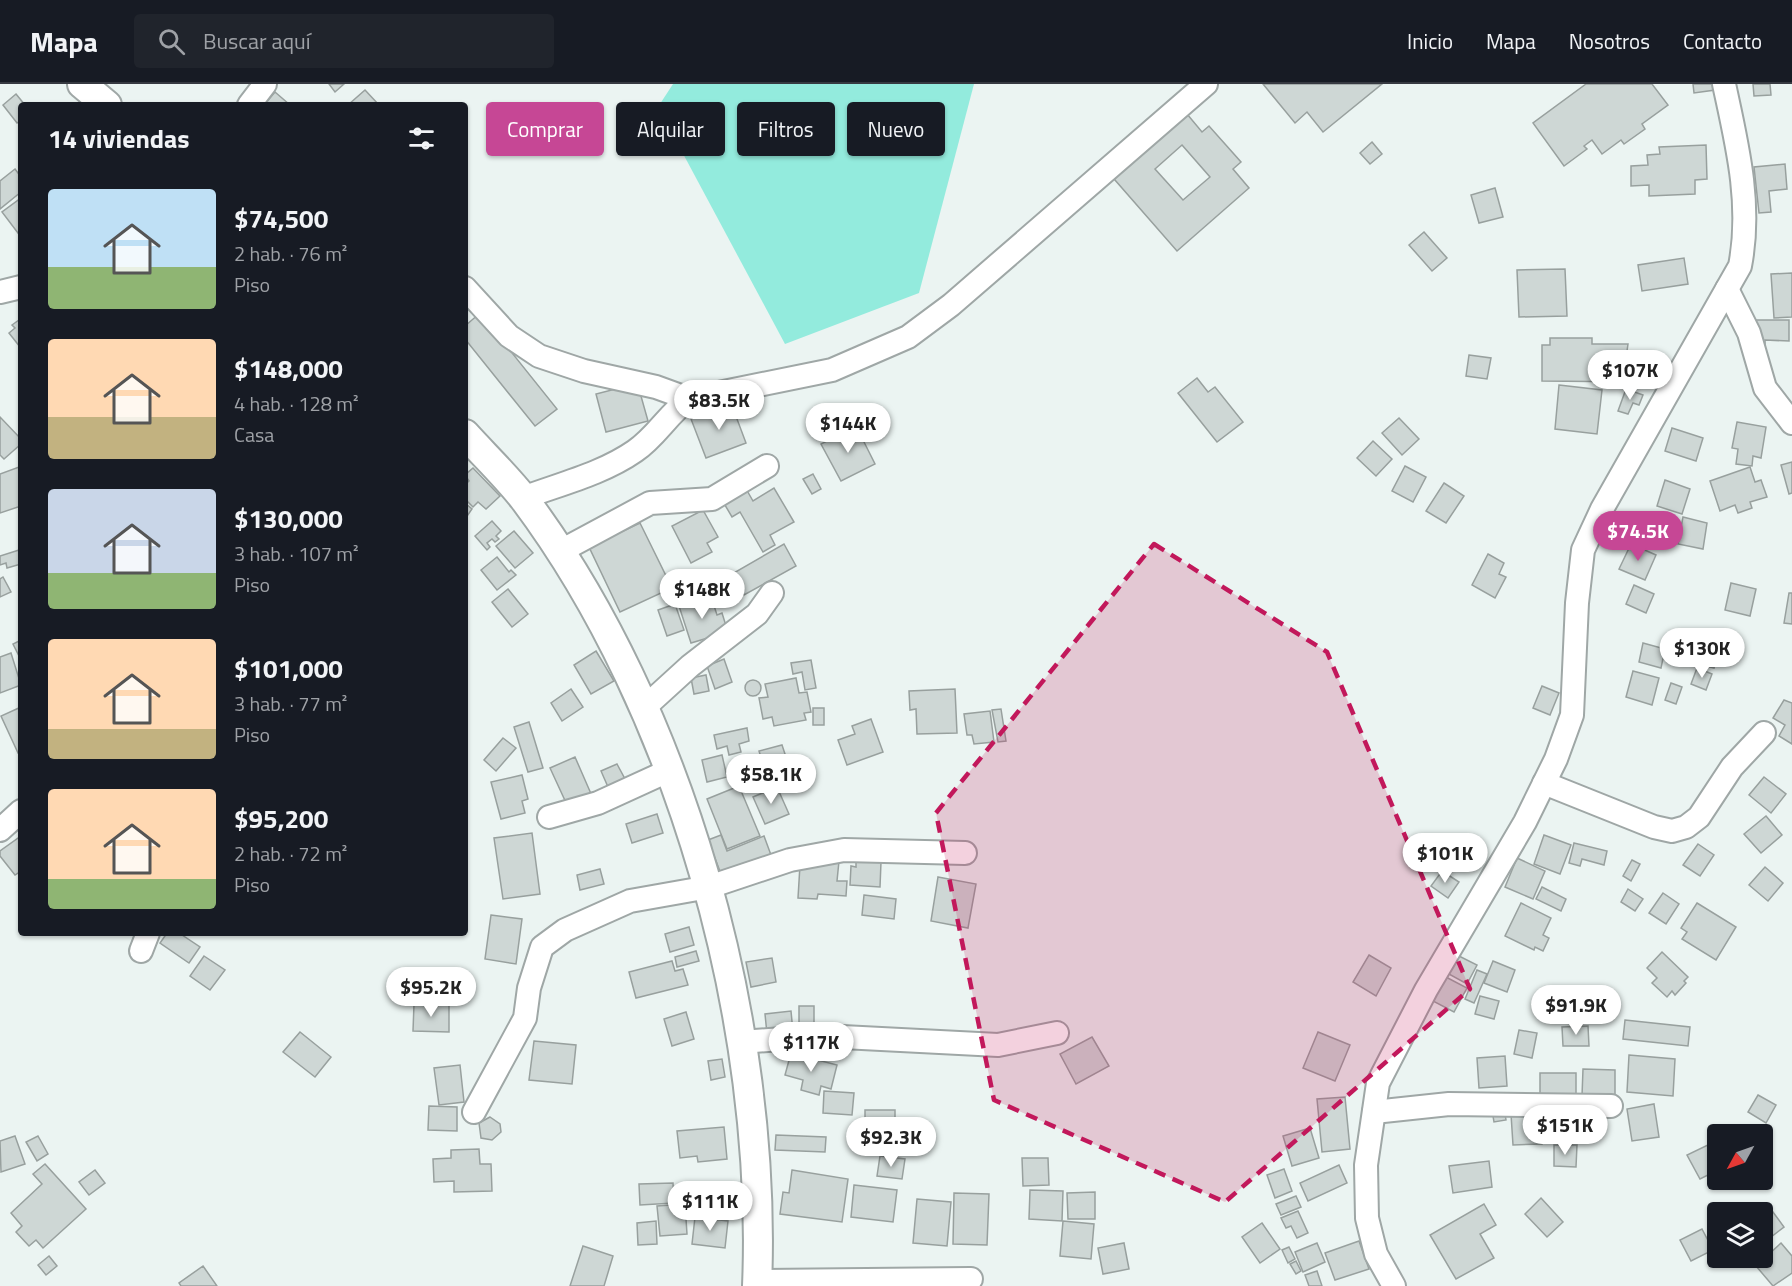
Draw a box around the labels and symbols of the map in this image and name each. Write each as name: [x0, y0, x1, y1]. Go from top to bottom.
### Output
pin: $107K: [1588, 350, 1672, 401]
pin: $83.5K: [670, 380, 768, 431]
pin: $144K: [806, 403, 890, 454]
pin: $74.5K: [1589, 511, 1687, 562]
pin: $148K: [660, 569, 744, 620]
pin: $130K: [1660, 628, 1744, 679]
pin: $58.1K: [722, 754, 820, 805]
pin: $101K: [1403, 833, 1487, 884]
pin: $95.2K: [382, 967, 480, 1018]
pin: $91.9K: [1527, 985, 1625, 1036]
pin: $117K: [769, 1022, 853, 1073]
pin: $151K: [1523, 1105, 1607, 1156]
pin: $92.3K: [842, 1117, 940, 1168]
north arrow: [1707, 1124, 1773, 1190]
pin: $111K: [668, 1181, 752, 1232]

